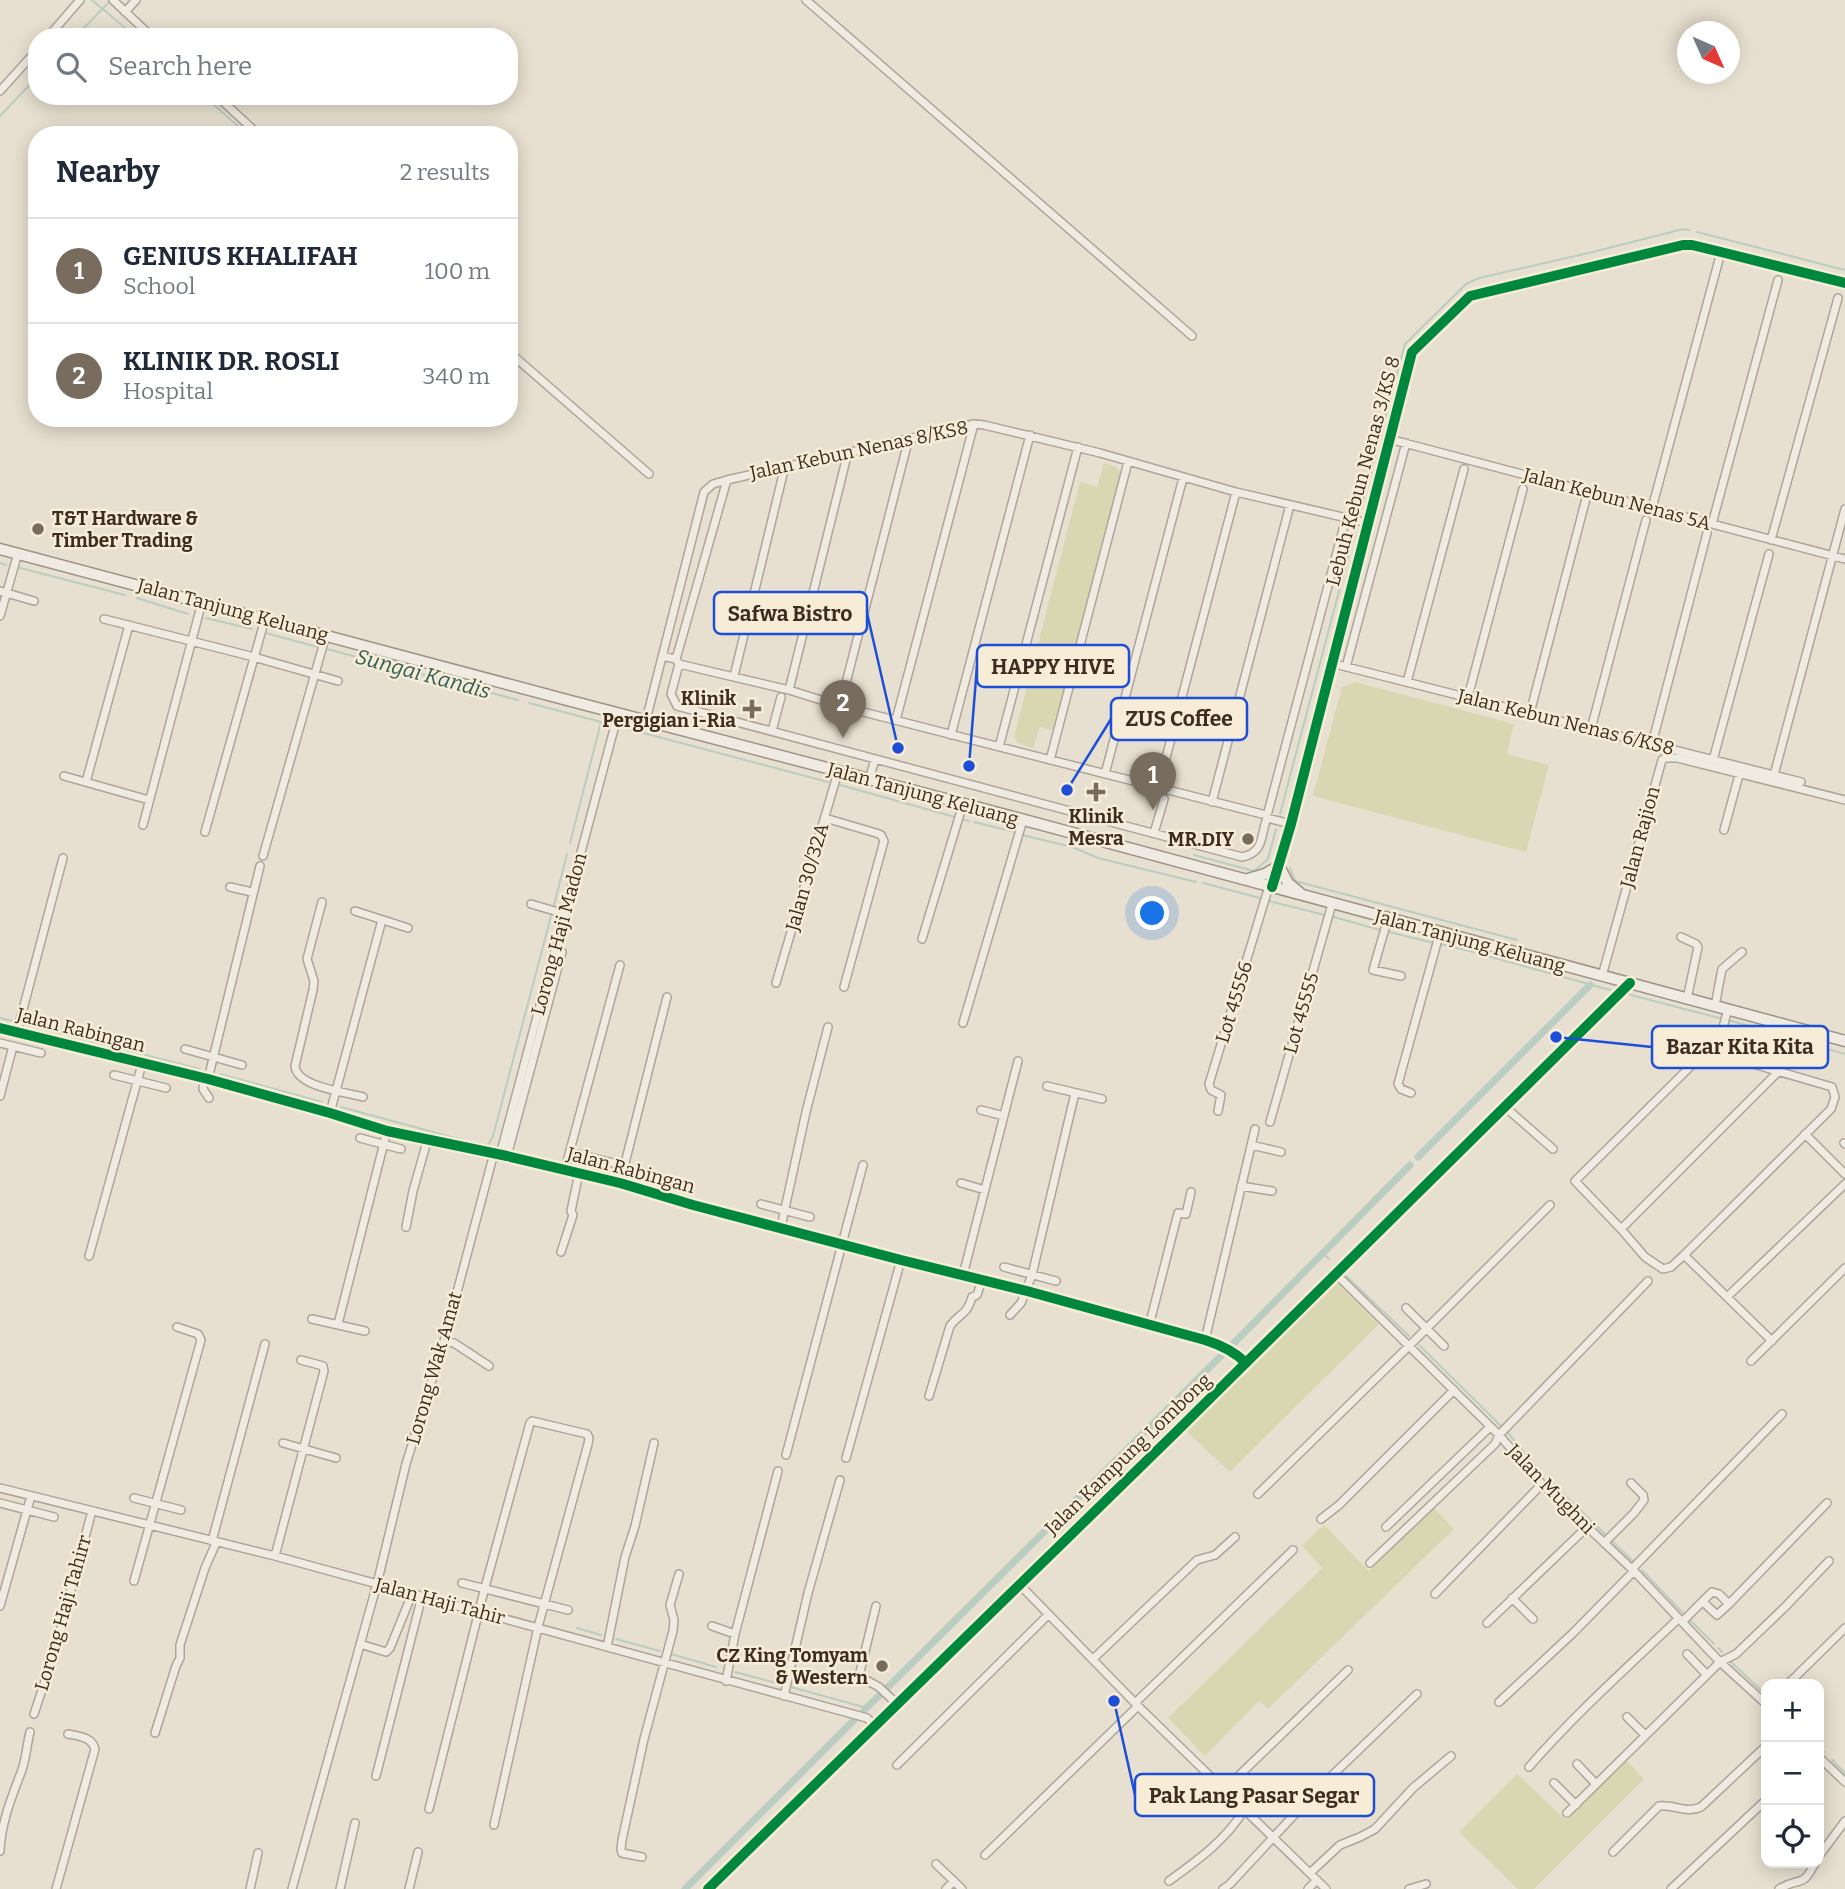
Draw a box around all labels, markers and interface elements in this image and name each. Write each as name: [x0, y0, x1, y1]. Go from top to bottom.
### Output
north arrow: [1677, 21, 1740, 84]
search box: [28, 28, 518, 105]
icon: search: [52, 48, 90, 86]
text: Search here: [108, 51, 252, 82]
text: Nearby: [56, 154, 160, 190]
text: 2 results: [400, 158, 490, 186]
text: GENIUS KHALIFAH: [123, 241, 358, 272]
text: 1: [74, 257, 84, 285]
text: 100 m: [425, 257, 490, 285]
text: School: [123, 272, 195, 300]
text: KLINIK DR. ROSLI: [123, 346, 339, 377]
street label: Lebuh Kebun Nenas 3/KS 8: [1321, 354, 1405, 588]
text: 2: [73, 362, 85, 390]
text: 340 m: [422, 362, 490, 390]
text: Hospital: [123, 377, 213, 405]
street label: Jalan Kebun Nenas 8/KS8: [747, 416, 970, 485]
street label: Jalan Kebun Nenas 5A: [1520, 463, 1714, 535]
place label: T&T Hardware & Timber Trading: [52, 507, 198, 552]
marker: T&T Hardware & Timber Trading: [30, 521, 46, 537]
street label: Jalan Tanjung Keluang: [134, 573, 331, 647]
callout: Safwa Bistro: [714, 592, 867, 634]
text: Safwa Bistro: [728, 601, 853, 627]
water label: Sungai Kandis: [353, 643, 493, 705]
callout: HAPPY HIVE: [977, 645, 1129, 687]
text: HAPPY HIVE: [991, 654, 1115, 680]
pin: 2: [820, 680, 866, 738]
street label: Jalan Kebun Nenas 6/KS8: [1454, 684, 1677, 760]
place label: Klinik Pergigian i-Ria: [602, 687, 737, 732]
callout: ZUS Coffee: [1111, 698, 1247, 740]
marker: Klinik Pergigian i-Ria: [742, 699, 762, 719]
text: ZUS Coffee: [1125, 706, 1233, 732]
pin: 1: [1130, 752, 1176, 810]
street label: Jalan Tanjung Keluang: [824, 757, 1021, 831]
marker: Klinik Mesra: [1086, 782, 1106, 802]
street label: Jalan Rajion: [1615, 784, 1665, 891]
place label: Klinik Mesra: [1068, 805, 1124, 850]
street label: Jalan 30/32A: [780, 820, 834, 935]
place label: MR.DIY: [1168, 828, 1235, 851]
marker: MR.DIY: [1240, 831, 1256, 847]
street label: Lorong Haji Madon: [526, 850, 592, 1018]
your location: [1135, 896, 1169, 930]
street label: Jalan Tanjung Keluang: [1371, 904, 1568, 978]
street label: Lot 45556: [1211, 958, 1257, 1046]
street label: Lot 45555: [1278, 970, 1324, 1056]
street label: Jalan Rabingan: [13, 1003, 148, 1057]
callout: Bazar Kita Kita: [1652, 1026, 1828, 1068]
text: Bazar Kita Kita: [1666, 1034, 1814, 1060]
street label: Jalan Rabingan: [563, 1142, 698, 1198]
street label: Lorong Wak Amat: [401, 1289, 467, 1447]
street label: Jalan Kampung Lombong: [1039, 1368, 1216, 1540]
street label: Jalan Mughni: [1502, 1438, 1600, 1539]
street label: Lorong Haji Tahirr: [30, 1532, 96, 1693]
street label: Jalan Haji Tahir: [371, 1572, 508, 1630]
place label: CZ King Tomyam & Western: [716, 1644, 869, 1689]
marker: CZ King Tomyam & Western: [874, 1658, 890, 1674]
map controls: [1761, 1679, 1824, 1868]
button: +: [1761, 1679, 1824, 1742]
button: −: [1761, 1742, 1824, 1805]
callout: Pak Lang Pasar Segar: [1135, 1774, 1374, 1816]
text: Pak Lang Pasar Segar: [1149, 1783, 1359, 1809]
button: locate: [1761, 1805, 1824, 1868]

